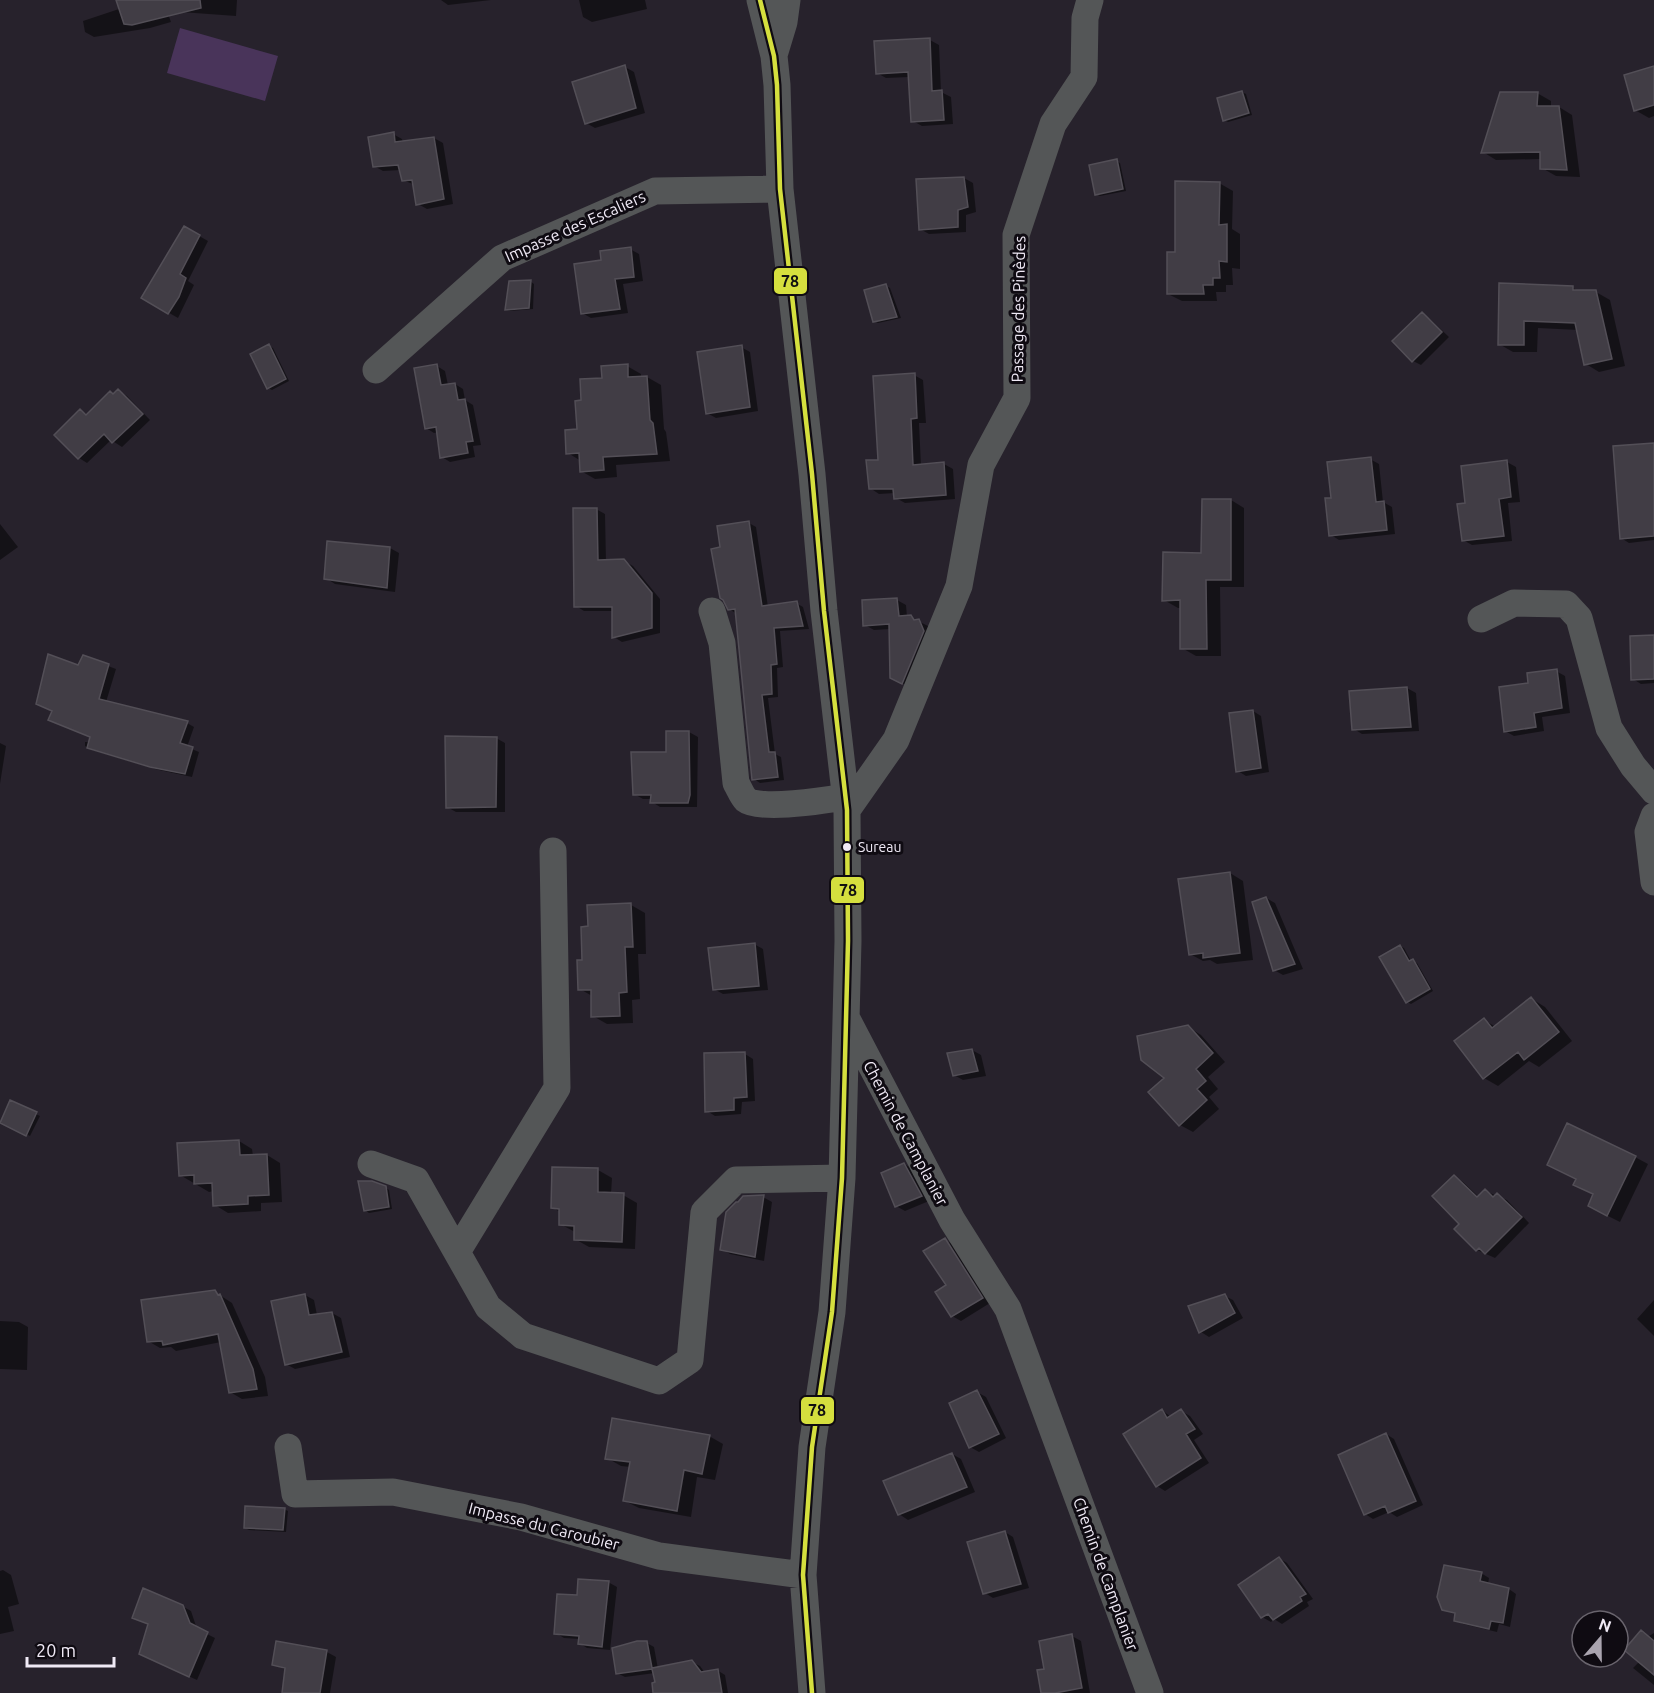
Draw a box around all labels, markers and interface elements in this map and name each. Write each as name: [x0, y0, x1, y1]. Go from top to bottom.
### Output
street label: Impasse des Escaliers: [502, 187, 648, 265]
street label: Passage des Pinèdes: [1008, 235, 1028, 383]
line badge: 78: [773, 267, 808, 295]
text: 78: [781, 272, 799, 290]
place label: Sureau: [858, 839, 902, 855]
marker: Sureau: [841, 841, 853, 853]
line badge: 78: [830, 876, 865, 904]
text: 78: [839, 881, 857, 899]
street label: Chemin de Camplanier: [860, 1057, 952, 1209]
line badge: 78: [800, 1396, 835, 1425]
text: 78: [808, 1401, 826, 1419]
street label: Chemin de Camplanier: [1070, 1495, 1142, 1653]
street label: Impasse du Caroubier: [467, 1499, 621, 1553]
north arrow: [1570, 1609, 1630, 1669]
text: N: [1596, 1614, 1614, 1635]
scale bar: [27, 1630, 114, 1668]
text: 20 m: [36, 1640, 76, 1660]

